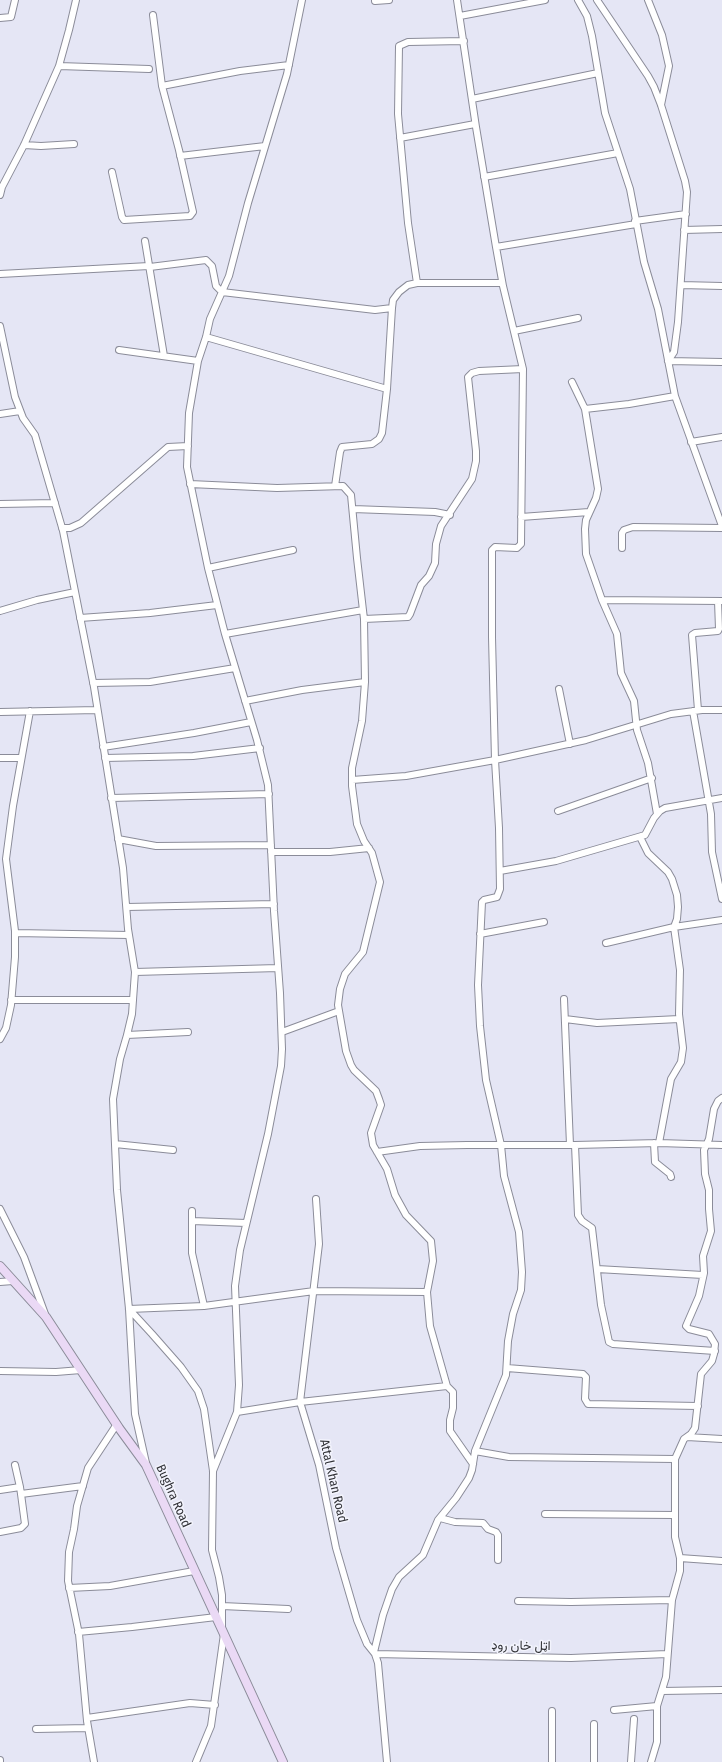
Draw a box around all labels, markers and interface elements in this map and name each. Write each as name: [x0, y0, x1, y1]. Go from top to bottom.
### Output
street label: Attal Khan Road: [316, 1438, 350, 1524]
street label: Bughra Road: [152, 1462, 194, 1530]
street label: اټل خان روډ: [491, 1638, 551, 1654]

